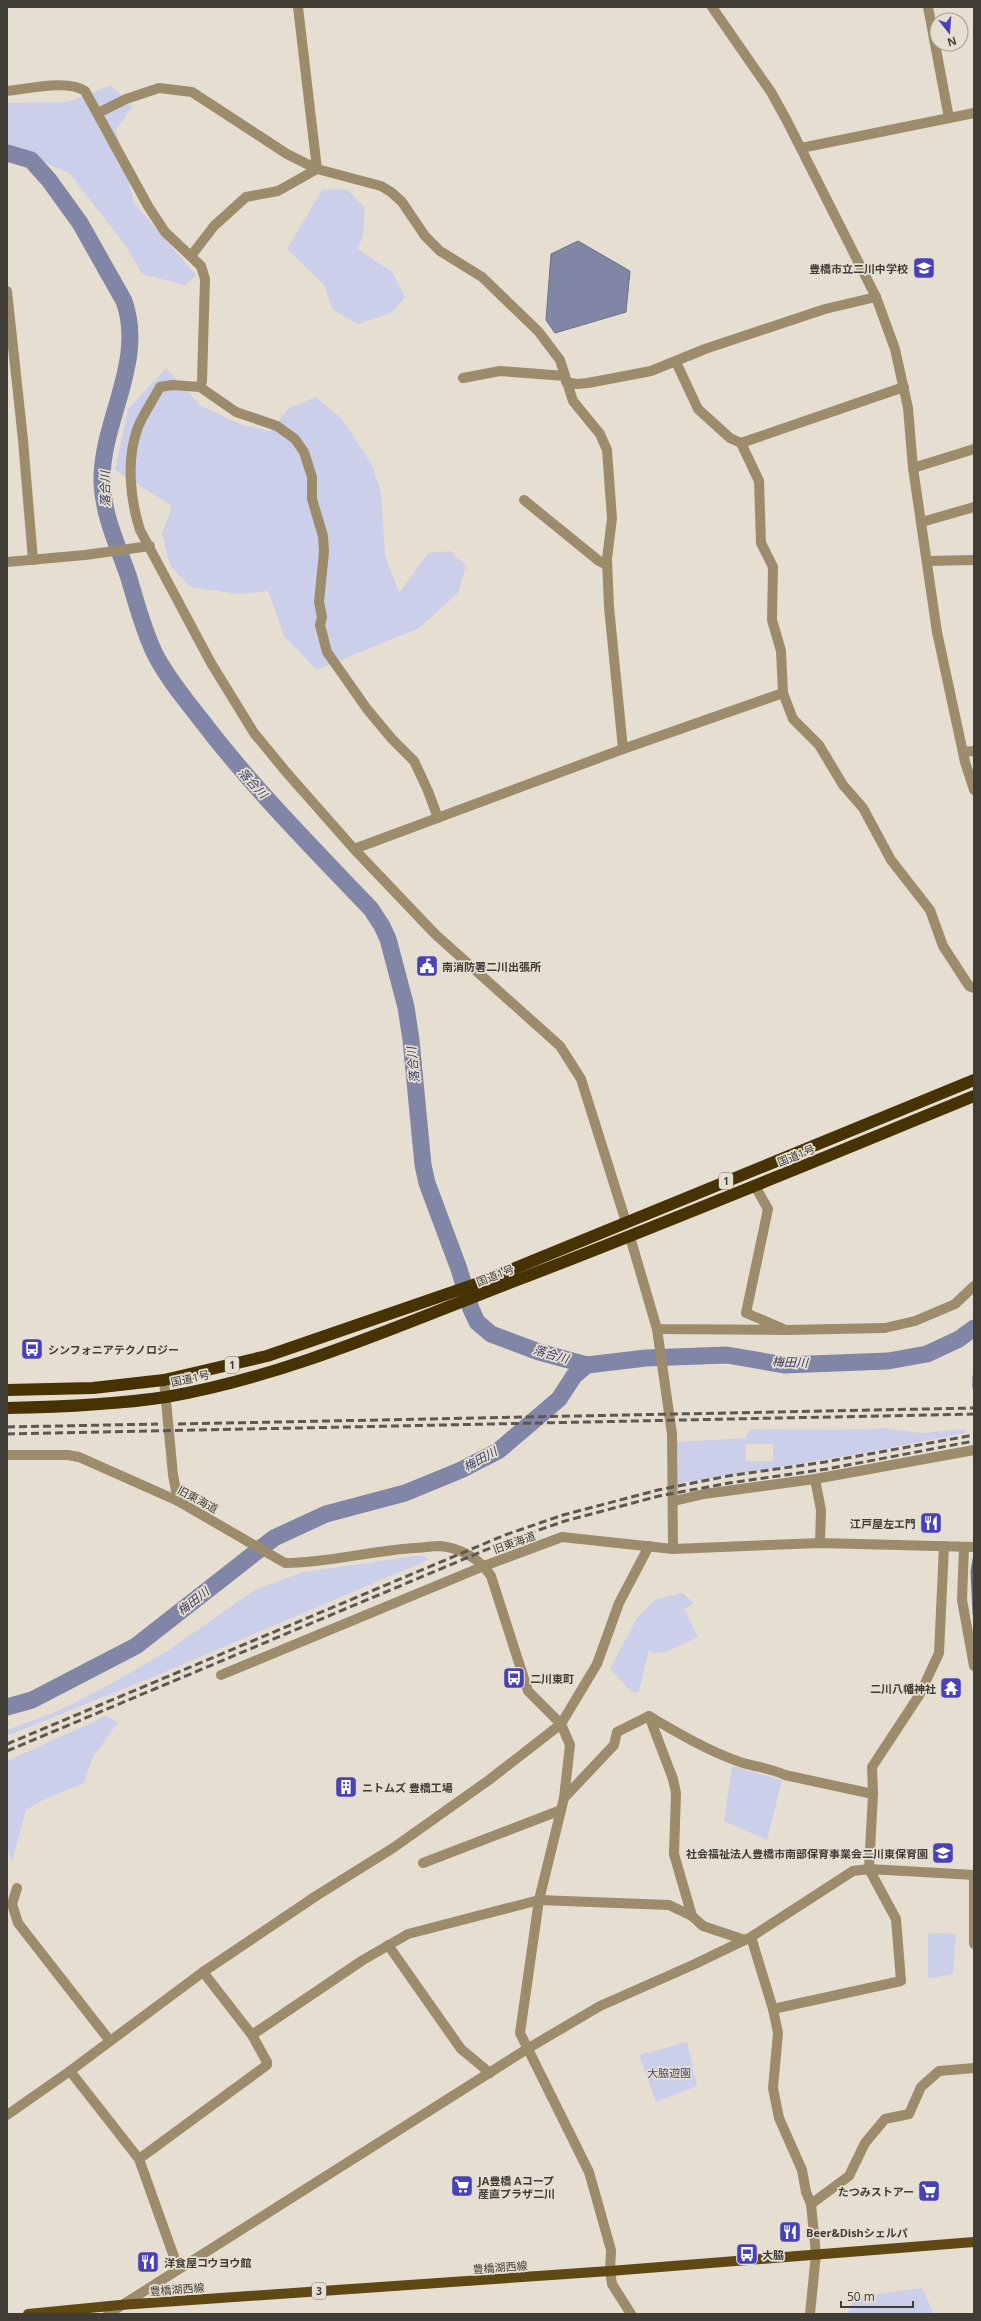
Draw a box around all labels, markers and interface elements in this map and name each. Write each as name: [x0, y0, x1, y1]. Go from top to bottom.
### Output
north arrow: [929, 12, 969, 52]
text: N: [946, 34, 959, 51]
school or university icon: 豊橋市立二川中学校: [911, 255, 937, 281]
place label: 豊橋市立二川中学校: [809, 261, 908, 276]
water label: 落合川: [96, 469, 114, 507]
water label: 落合川: [235, 764, 273, 803]
public building icon: 南消防署二川出張所: [414, 953, 440, 979]
place label: 南消防署二川出張所: [442, 959, 541, 974]
water label: 落合川: [402, 1044, 423, 1084]
street label: 国道1号: [775, 1141, 817, 1169]
road number: 1: [719, 1173, 733, 1189]
street label: 国道1号: [474, 1261, 516, 1289]
bus stop icon: シンフォニアテクノロジー: [19, 1336, 45, 1362]
water label: 落合川: [531, 1341, 573, 1368]
place label: シンフォニアテクノロジー: [48, 1342, 179, 1357]
water label: 梅田川: [772, 1353, 810, 1371]
road number: 1: [225, 1357, 239, 1373]
street label: 国道1号: [169, 1367, 211, 1389]
water label: 梅田川: [460, 1442, 502, 1475]
street label: 旧東海道: [175, 1482, 221, 1516]
restaurant icon: 江戸屋左エ門: [918, 1510, 944, 1536]
place label: 江戸屋左エ門: [850, 1516, 916, 1531]
street label: 旧東海道: [491, 1527, 537, 1557]
water label: 梅田川: [174, 1582, 214, 1619]
bus stop icon: 二川東町: [501, 1665, 527, 1691]
place label: 二川東町: [530, 1671, 574, 1686]
temple icon: 二川八幡神社: [938, 1675, 964, 1701]
place label: 二川八幡神社: [870, 1681, 936, 1696]
building icon: ニトムズ 豊橋工場: [333, 1774, 359, 1800]
place label: ニトムズ 豊橋工場: [362, 1780, 453, 1795]
school or university icon: 社会福祉法人豊橋市南部保育事業会二川東保育園: [930, 1840, 956, 1866]
place label: 社会福祉法人豊橋市南部保育事業会二川東保育園: [686, 1846, 928, 1861]
park label: 大脇遊園: [647, 2065, 691, 2080]
supermarket icon: JA豊橋 Aコープ 産直プラザ二川: [449, 2173, 475, 2199]
place label: JA豊橋 Aコープ 産直プラザ二川: [477, 2173, 555, 2201]
supermarket icon: たつみストアー: [916, 2178, 942, 2204]
place label: たつみストアー: [838, 2184, 914, 2199]
restaurant icon: Beer&Dishシェルパ: [777, 2219, 803, 2245]
place label: Beer&Dishシェルパ: [806, 2225, 908, 2240]
bus stop icon: 大脇: [734, 2241, 760, 2267]
place label: 大脇: [762, 2247, 784, 2262]
restaurant icon: 洋食屋コウヨウ館: [135, 2249, 161, 2275]
place label: 洋食屋コウヨウ館: [164, 2255, 252, 2270]
street label: 豊橋湖西線: [472, 2258, 528, 2276]
street label: 豊橋湖西線: [149, 2280, 205, 2298]
road number: 3: [312, 2283, 326, 2299]
scale bar: [841, 2283, 913, 2309]
text: 50 m: [847, 2288, 875, 2305]

